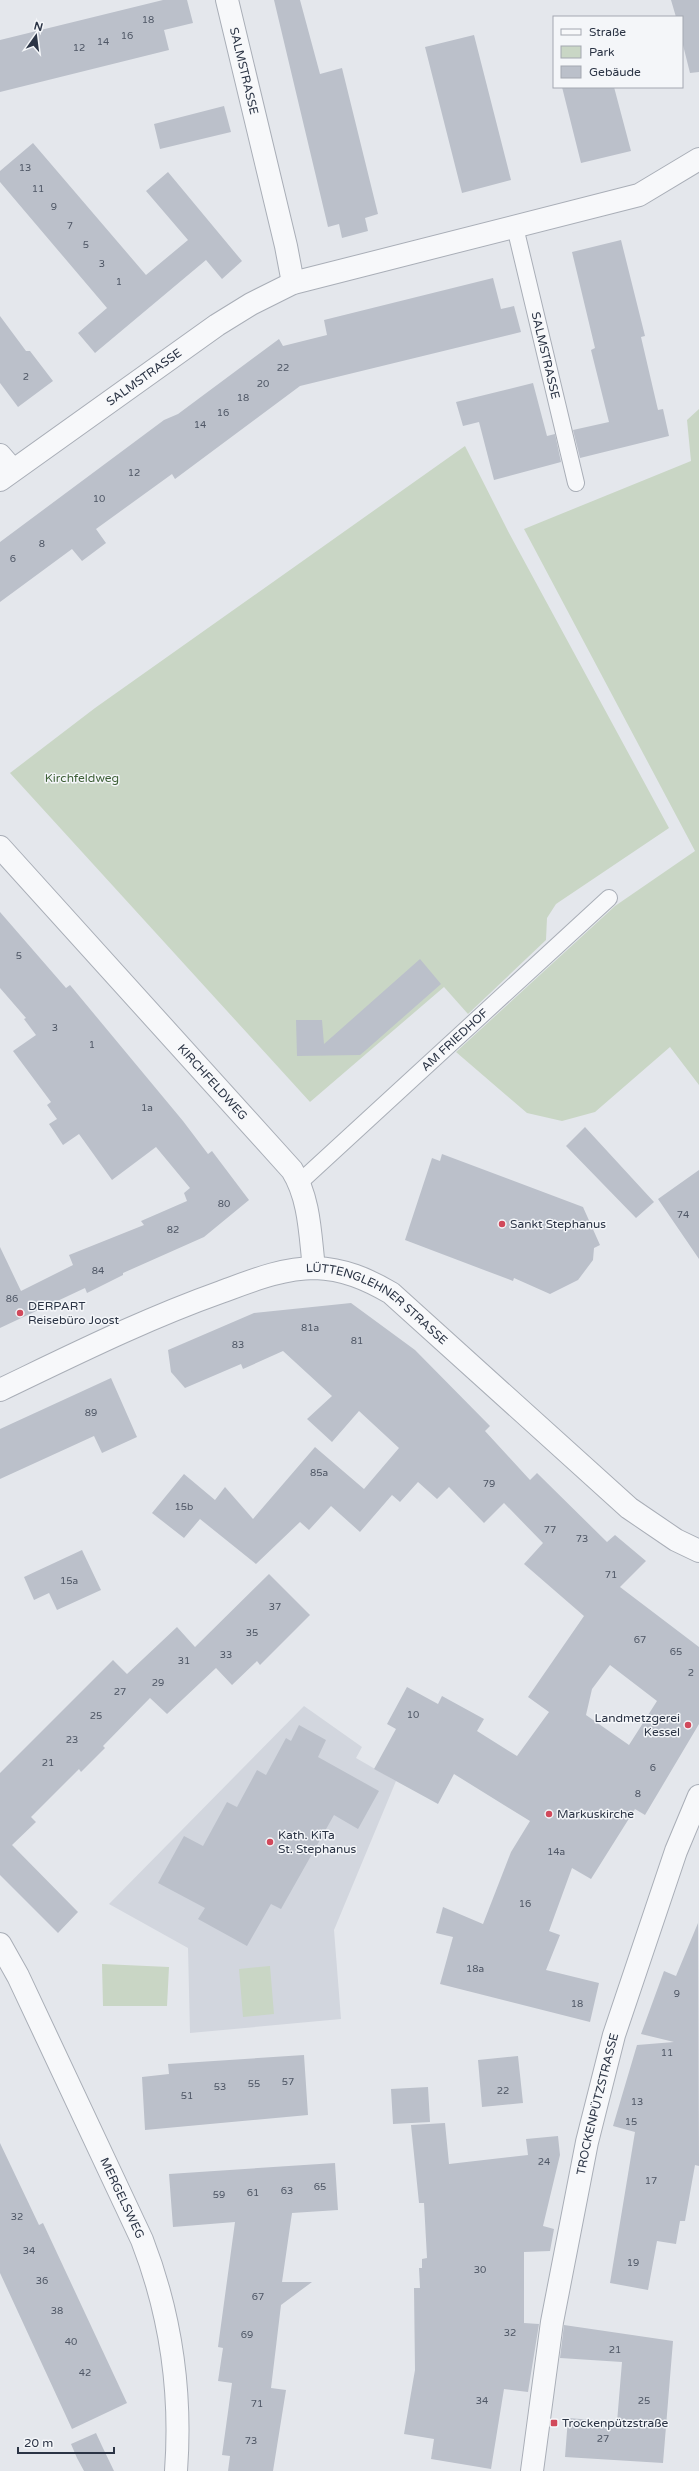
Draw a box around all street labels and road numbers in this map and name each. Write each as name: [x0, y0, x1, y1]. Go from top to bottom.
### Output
street label: SALMSTRASSE: [227, 26, 261, 116]
street label: SALMSTRASSE: [528, 310, 563, 401]
street label: SALMSTRASSE: [104, 345, 185, 409]
street label: AM FRIEDHOF: [418, 1006, 491, 1074]
street label: KIRCHFELDWEG: [175, 1041, 250, 1123]
street label: LÜTTENGLEHNER STRASSE: [305, 1261, 451, 1348]
street label: TROCKENPÜTZSTRASSE: [574, 2031, 621, 2176]
street label: MERGELSWEG: [97, 2155, 147, 2241]

